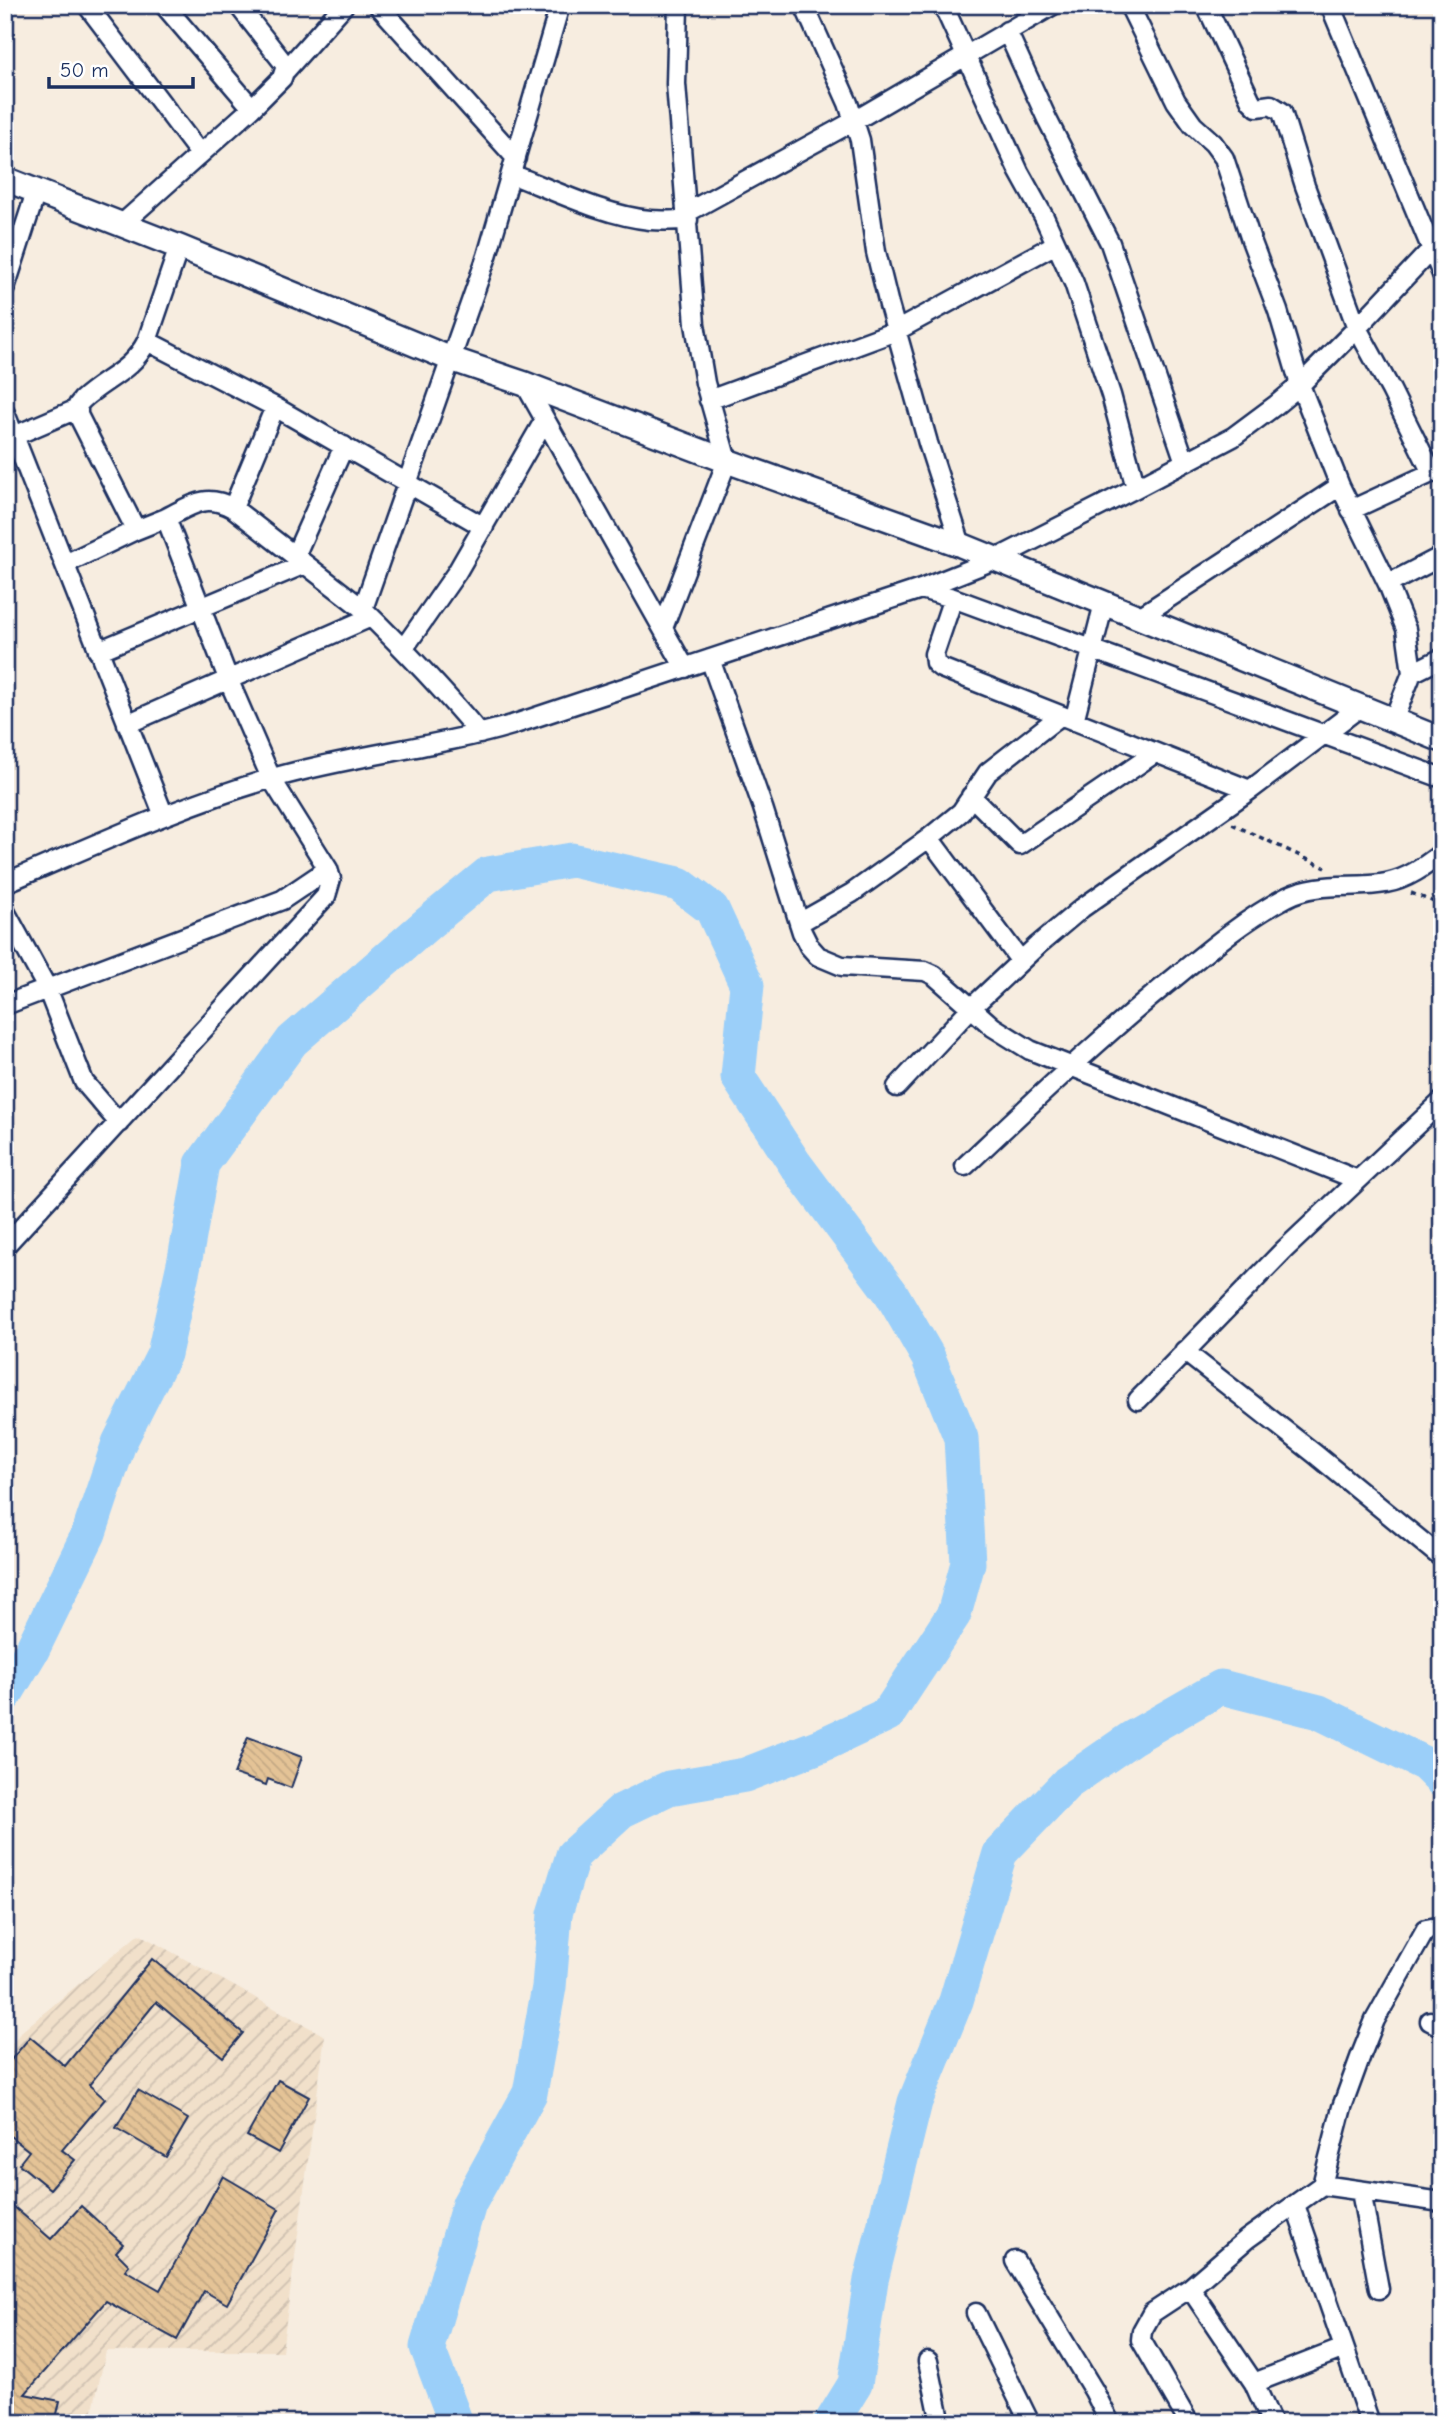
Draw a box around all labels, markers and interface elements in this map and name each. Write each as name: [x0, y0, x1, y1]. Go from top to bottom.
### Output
scale bar: [49, 46, 192, 90]
text: 50 m: [60, 58, 109, 82]

